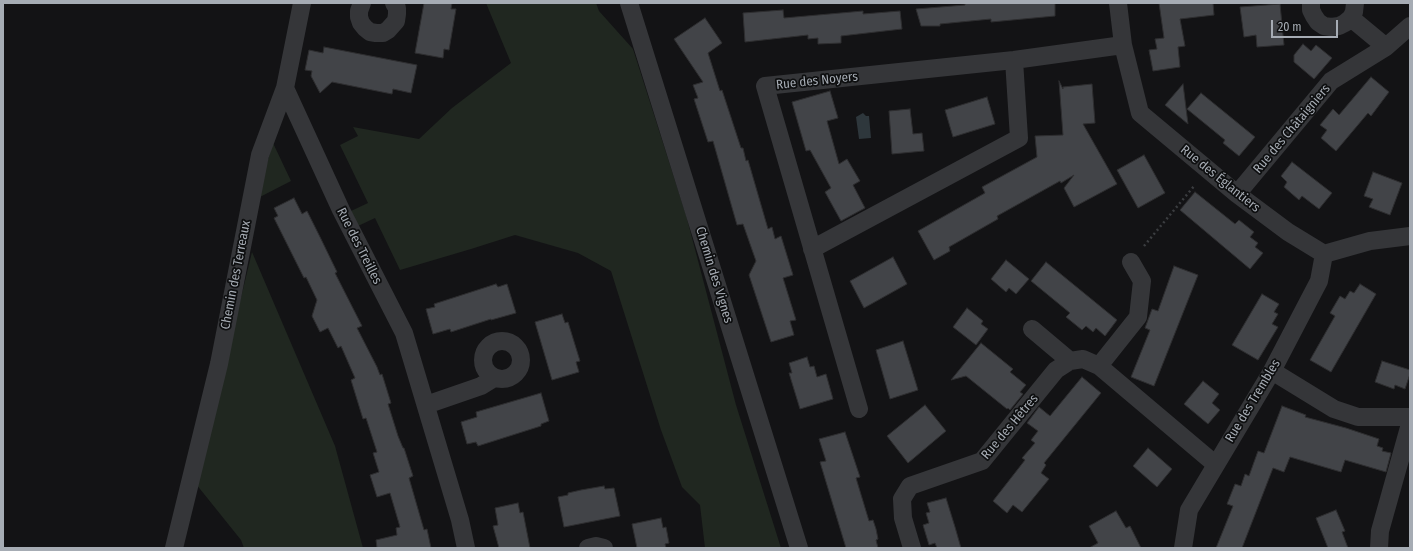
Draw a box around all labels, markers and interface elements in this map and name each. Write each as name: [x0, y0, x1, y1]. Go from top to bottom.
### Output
scale bar: [1273, 12, 1340, 38]
text: 20 m: [1278, 20, 1302, 34]
street label: Rue des Noyers: [775, 69, 859, 93]
street label: Rue des Châtaigniers: [1250, 81, 1334, 177]
street label: Rue des Églantiers: [1177, 142, 1263, 216]
street label: Rue des Treilles: [333, 205, 385, 287]
street label: Chemin des Terreaux: [218, 219, 254, 331]
street label: Chemin des Vignes: [692, 225, 736, 325]
street label: Rue des Trembles: [1222, 357, 1284, 445]
street label: Rue des Hêtres: [978, 391, 1042, 463]

